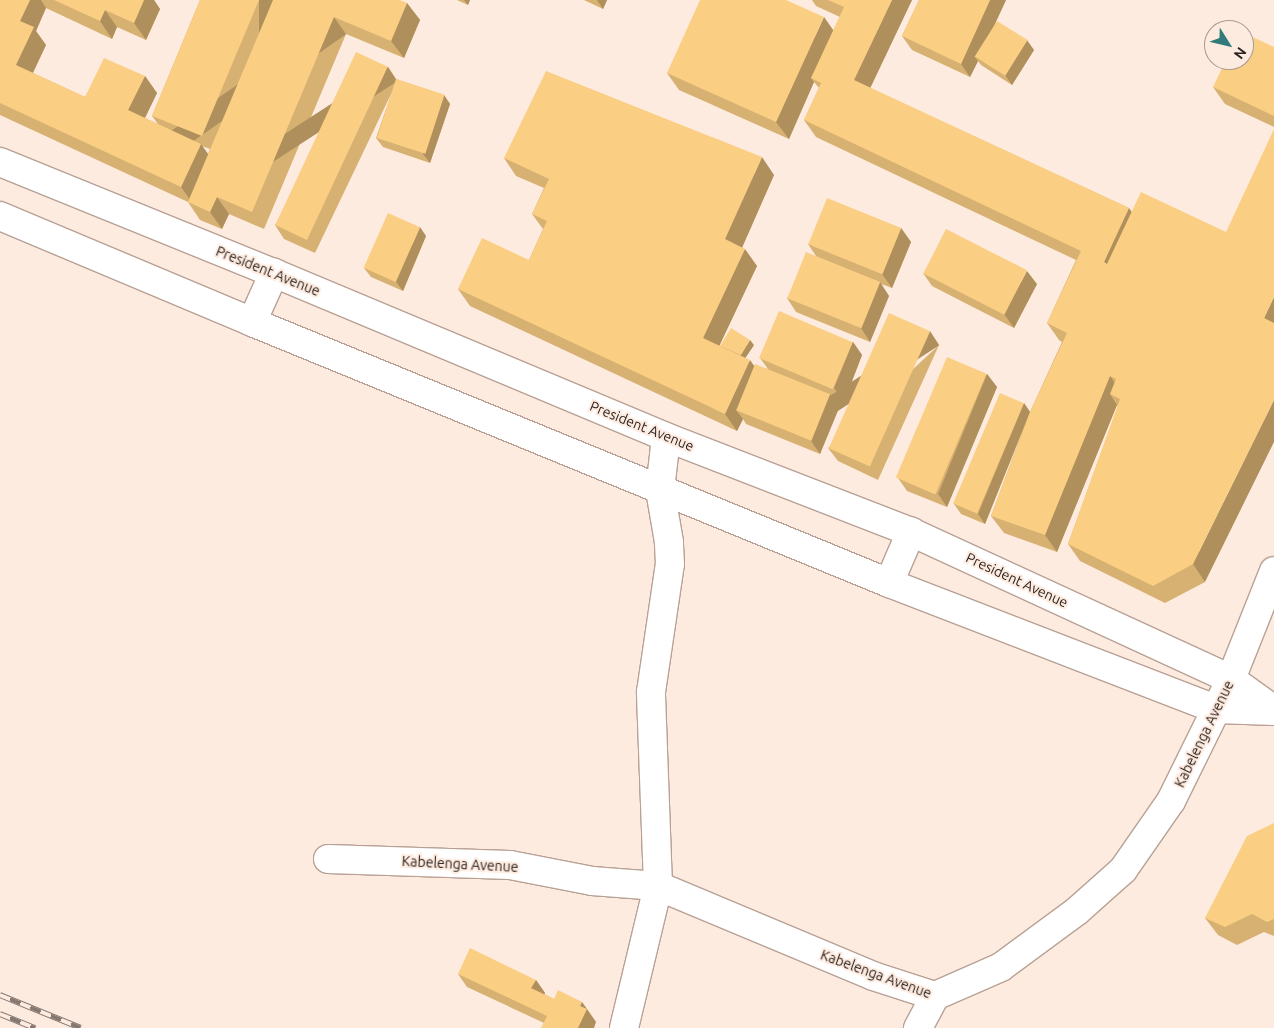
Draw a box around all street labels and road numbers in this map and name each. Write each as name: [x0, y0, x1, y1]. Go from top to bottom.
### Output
street label: President Avenue: [214, 242, 322, 300]
street label: President Avenue: [588, 397, 696, 455]
street label: President Avenue: [963, 549, 1071, 611]
street label: Kabelenga Avenue: [1171, 678, 1237, 790]
street label: Kabelenga Avenue: [401, 853, 519, 875]
street label: Kabelenga Avenue: [818, 946, 934, 1002]

